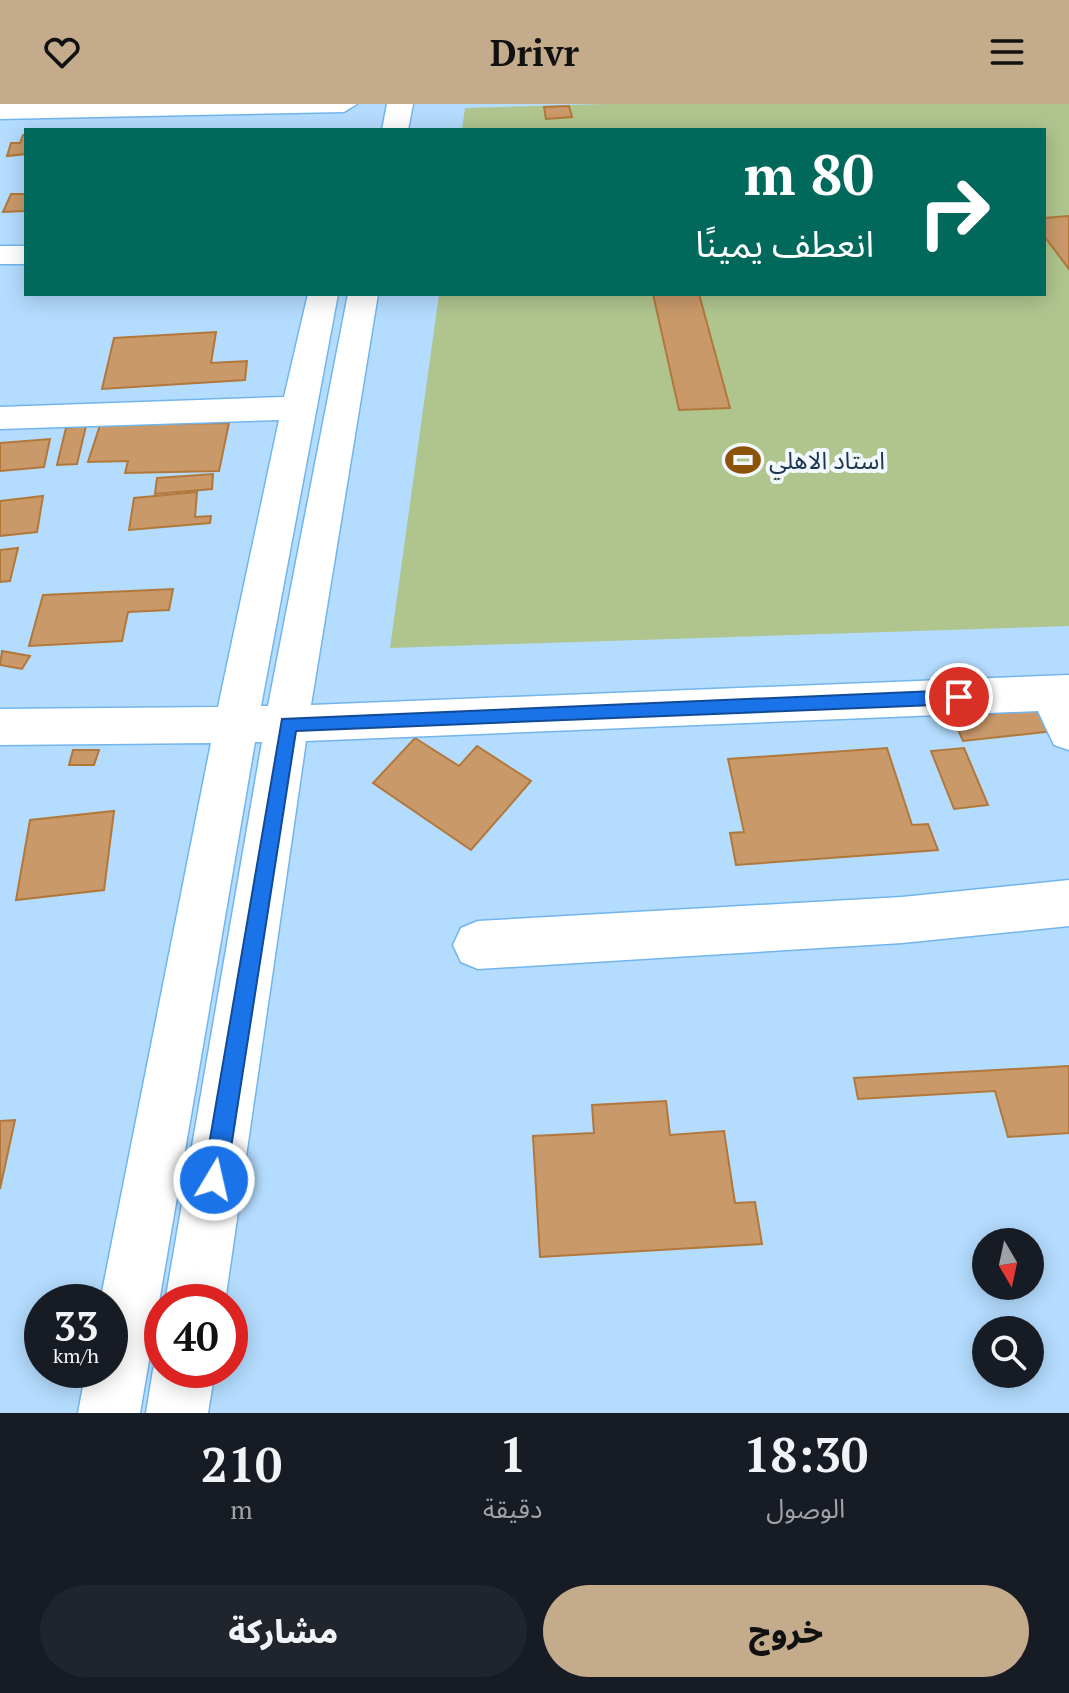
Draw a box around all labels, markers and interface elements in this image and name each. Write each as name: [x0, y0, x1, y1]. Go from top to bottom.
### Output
text: Drivr: [490, 29, 579, 76]
icon: heart: [40, 30, 84, 74]
icon: menu: [985, 30, 1029, 74]
text: 80 m: [744, 137, 874, 211]
icon: right: [902, 160, 1006, 264]
text: انعطف يمينًا: [695, 220, 874, 267]
sports icon: استاد الاهلي: [724, 441, 762, 479]
place label: استاد الاهلي: [769, 444, 885, 480]
pin: [925, 663, 993, 731]
icon: arrive: [937, 675, 981, 719]
position arrow: [172, 1138, 256, 1222]
north arrow: [972, 1228, 1044, 1300]
map controls: [972, 1228, 1044, 1388]
speed limit sign: 40: [144, 1284, 248, 1388]
text: 33: [53, 1299, 99, 1352]
button: search: [972, 1316, 1044, 1388]
text: km/h: [53, 1342, 99, 1369]
text: 1: [499, 1422, 526, 1486]
text: 18:30: [743, 1422, 868, 1486]
text: 210: [201, 1432, 282, 1496]
text: دقيقة: [483, 1491, 542, 1525]
text: الوصول: [766, 1491, 845, 1525]
text: m: [230, 1492, 253, 1526]
button: مشاركة: [40, 1585, 527, 1677]
button: خروج: [543, 1585, 1029, 1677]

